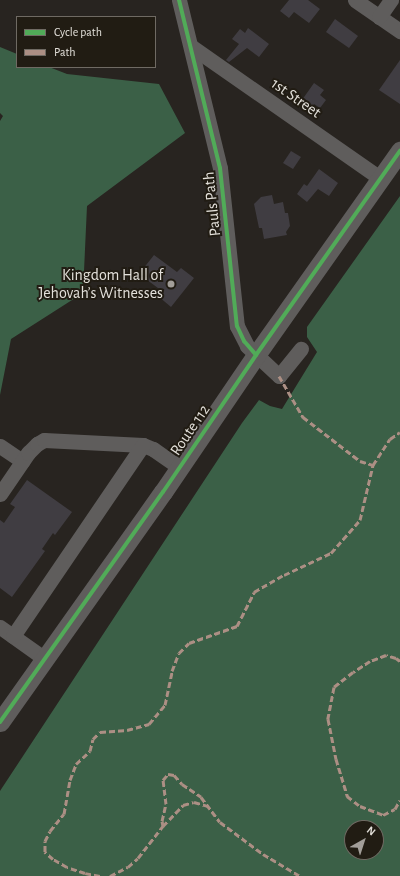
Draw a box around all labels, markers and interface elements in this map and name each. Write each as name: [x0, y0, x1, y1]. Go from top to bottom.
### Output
legend: [16, 16, 156, 68]
text: Cycle path: [54, 26, 102, 38]
text: Path: [54, 46, 76, 58]
street label: 1st Street: [267, 74, 325, 122]
street label: Pauls Path: [199, 171, 225, 237]
place label: Kingdom Hall of Jehovah’s Witnesses: [39, 265, 163, 303]
marker: Kingdom Hall of Jehovah’s Witnesses: [166, 279, 176, 289]
street label: Route 112: [166, 401, 214, 459]
north arrow: [344, 820, 384, 860]
text: N: [365, 824, 378, 838]

